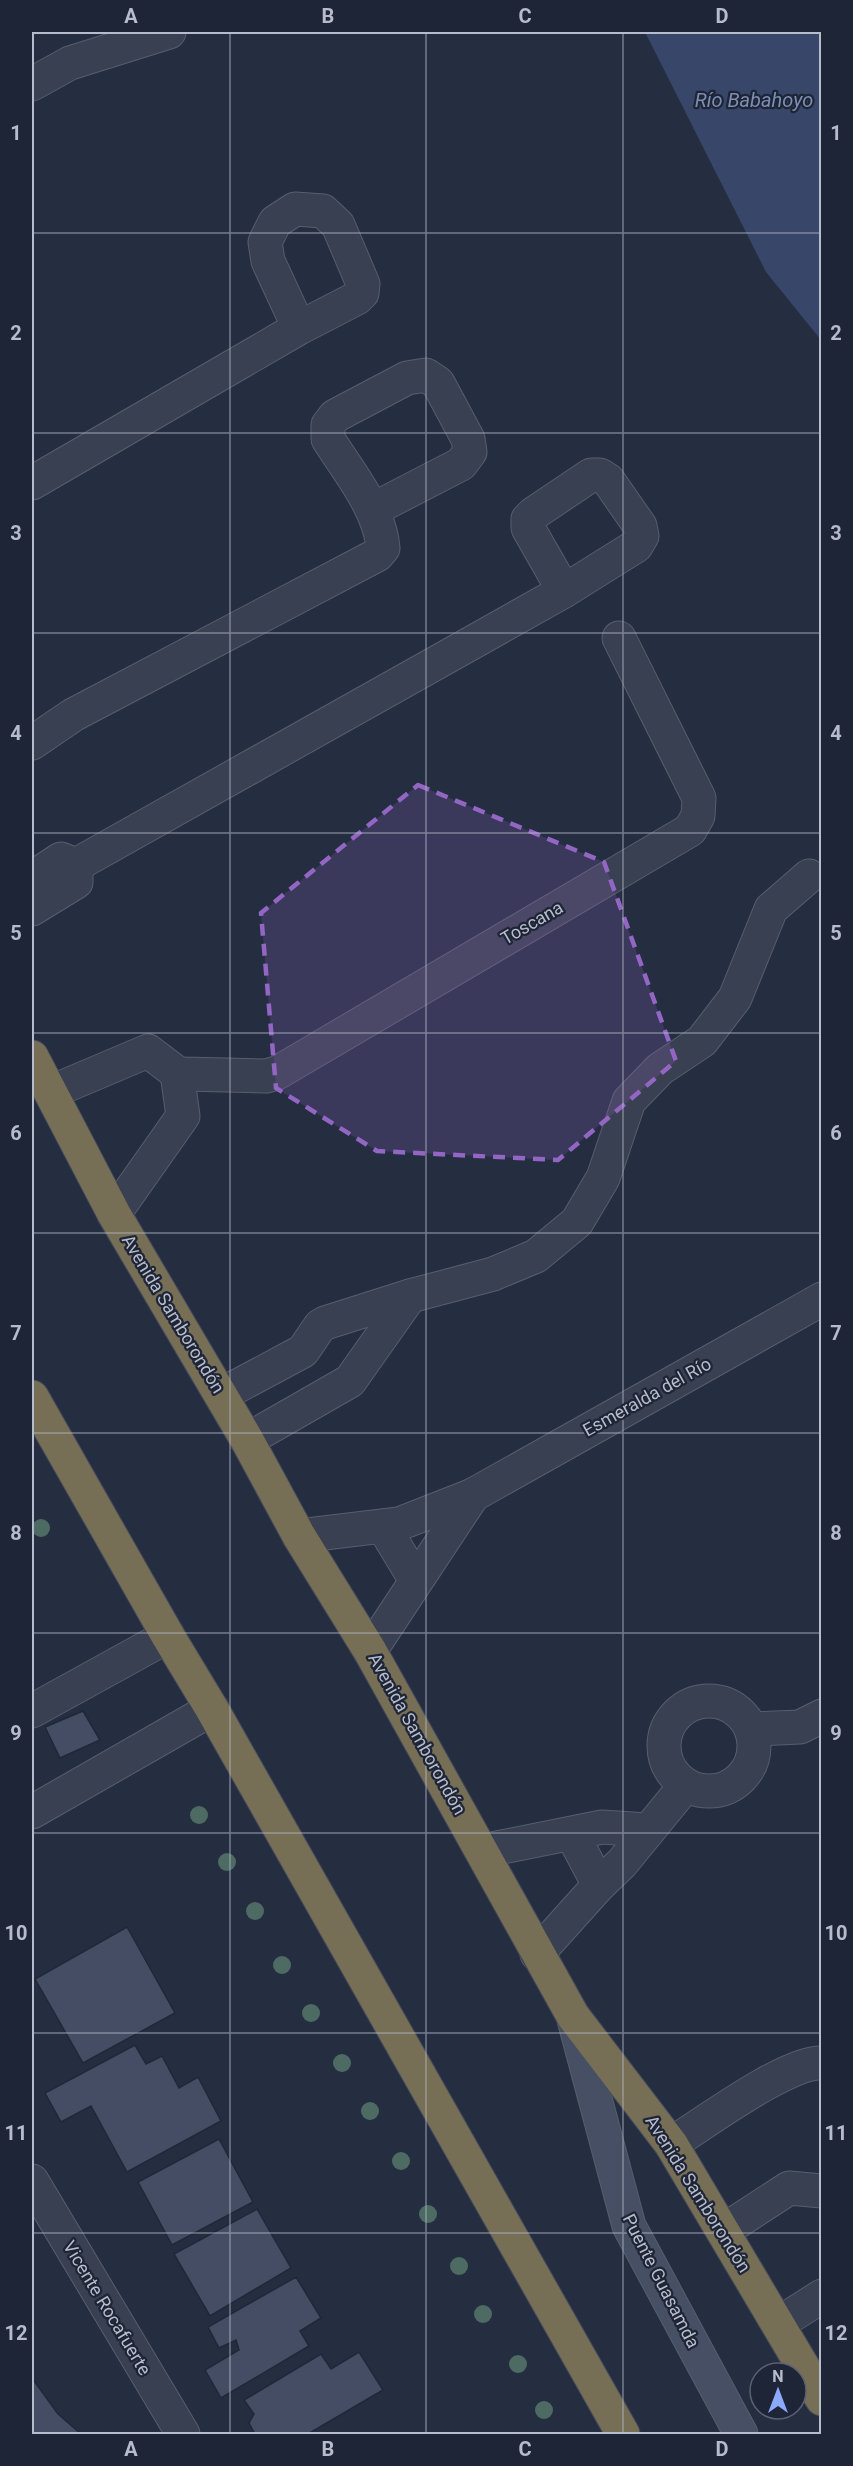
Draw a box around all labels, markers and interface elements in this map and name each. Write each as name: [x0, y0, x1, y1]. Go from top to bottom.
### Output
text: A: [124, 4, 138, 28]
text: B: [322, 4, 334, 28]
text: C: [518, 4, 532, 28]
text: D: [716, 4, 729, 28]
water label: Río Babahoyo: [695, 88, 813, 112]
text: 1: [10, 121, 22, 145]
text: 1: [830, 121, 842, 145]
text: 2: [10, 321, 22, 345]
text: 2: [830, 321, 842, 345]
text: 3: [10, 521, 22, 545]
text: 3: [830, 521, 842, 545]
text: 4: [10, 721, 22, 745]
text: 4: [830, 721, 842, 745]
street label: Toscana: [497, 896, 567, 949]
text: 5: [10, 921, 22, 945]
text: 5: [830, 921, 842, 945]
text: 6: [10, 1121, 22, 1145]
text: 6: [830, 1121, 842, 1145]
street label: Avenida Samborondón: [118, 1231, 229, 1397]
text: 7: [10, 1321, 22, 1345]
text: 7: [830, 1321, 842, 1345]
street label: Esmeralda del Río: [579, 1353, 715, 1441]
text: 8: [10, 1521, 22, 1545]
text: 8: [830, 1521, 842, 1545]
street label: Avenida Samborondón: [364, 1649, 471, 1818]
text: 9: [10, 1721, 22, 1745]
text: 9: [830, 1721, 842, 1745]
text: 10: [5, 1921, 27, 1945]
text: 10: [825, 1921, 847, 1945]
street label: Avenida Samborondón: [641, 2111, 755, 2276]
text: 11: [5, 2121, 27, 2145]
text: 11: [825, 2121, 847, 2145]
street label: Puente Guasamda: [619, 2210, 704, 2351]
street label: Vicente Rocafuerte: [59, 2237, 156, 2379]
text: 12: [5, 2321, 27, 2345]
text: 12: [825, 2321, 847, 2345]
north arrow: [748, 2361, 808, 2421]
text: N: [772, 2367, 784, 2386]
text: A: [124, 2437, 138, 2461]
text: B: [322, 2437, 334, 2461]
text: C: [518, 2437, 532, 2461]
text: D: [716, 2437, 729, 2461]

